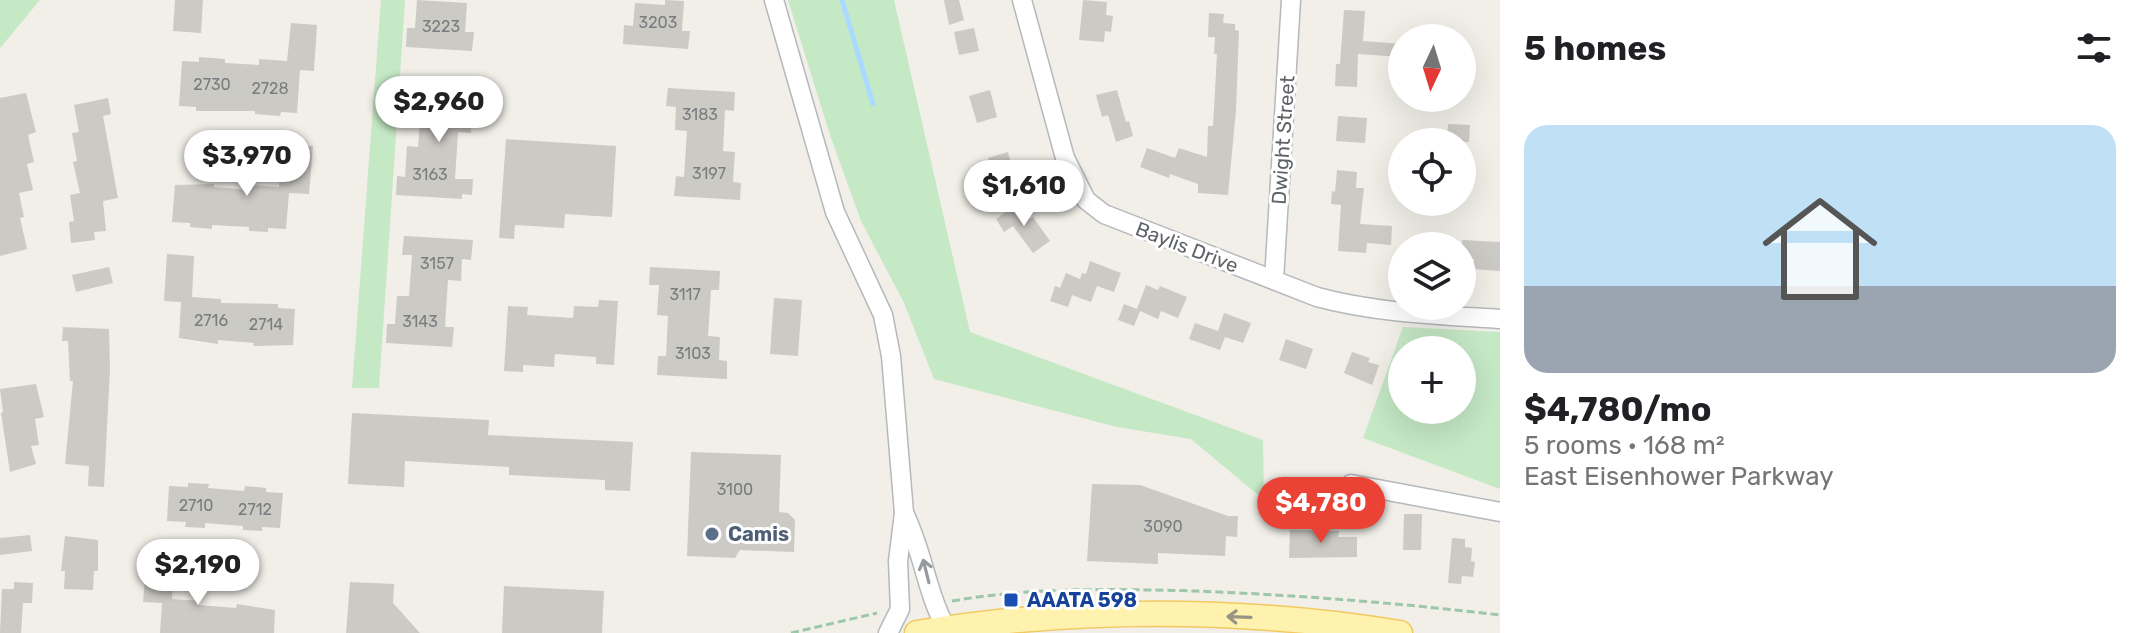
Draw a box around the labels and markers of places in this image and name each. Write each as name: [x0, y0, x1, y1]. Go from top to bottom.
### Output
pin: $2,960: [374, 76, 504, 144]
pin: $3,970: [182, 130, 312, 198]
pin: $1,610: [959, 160, 1089, 228]
pin: $4,780: [1256, 477, 1386, 545]
place label: Camis: [728, 522, 789, 546]
marker: Camis: [703, 525, 721, 543]
pin: $2,190: [133, 539, 263, 607]
place label: AAATA 598: [1027, 588, 1137, 612]
marker: AAATA 598: [1002, 591, 1020, 609]

